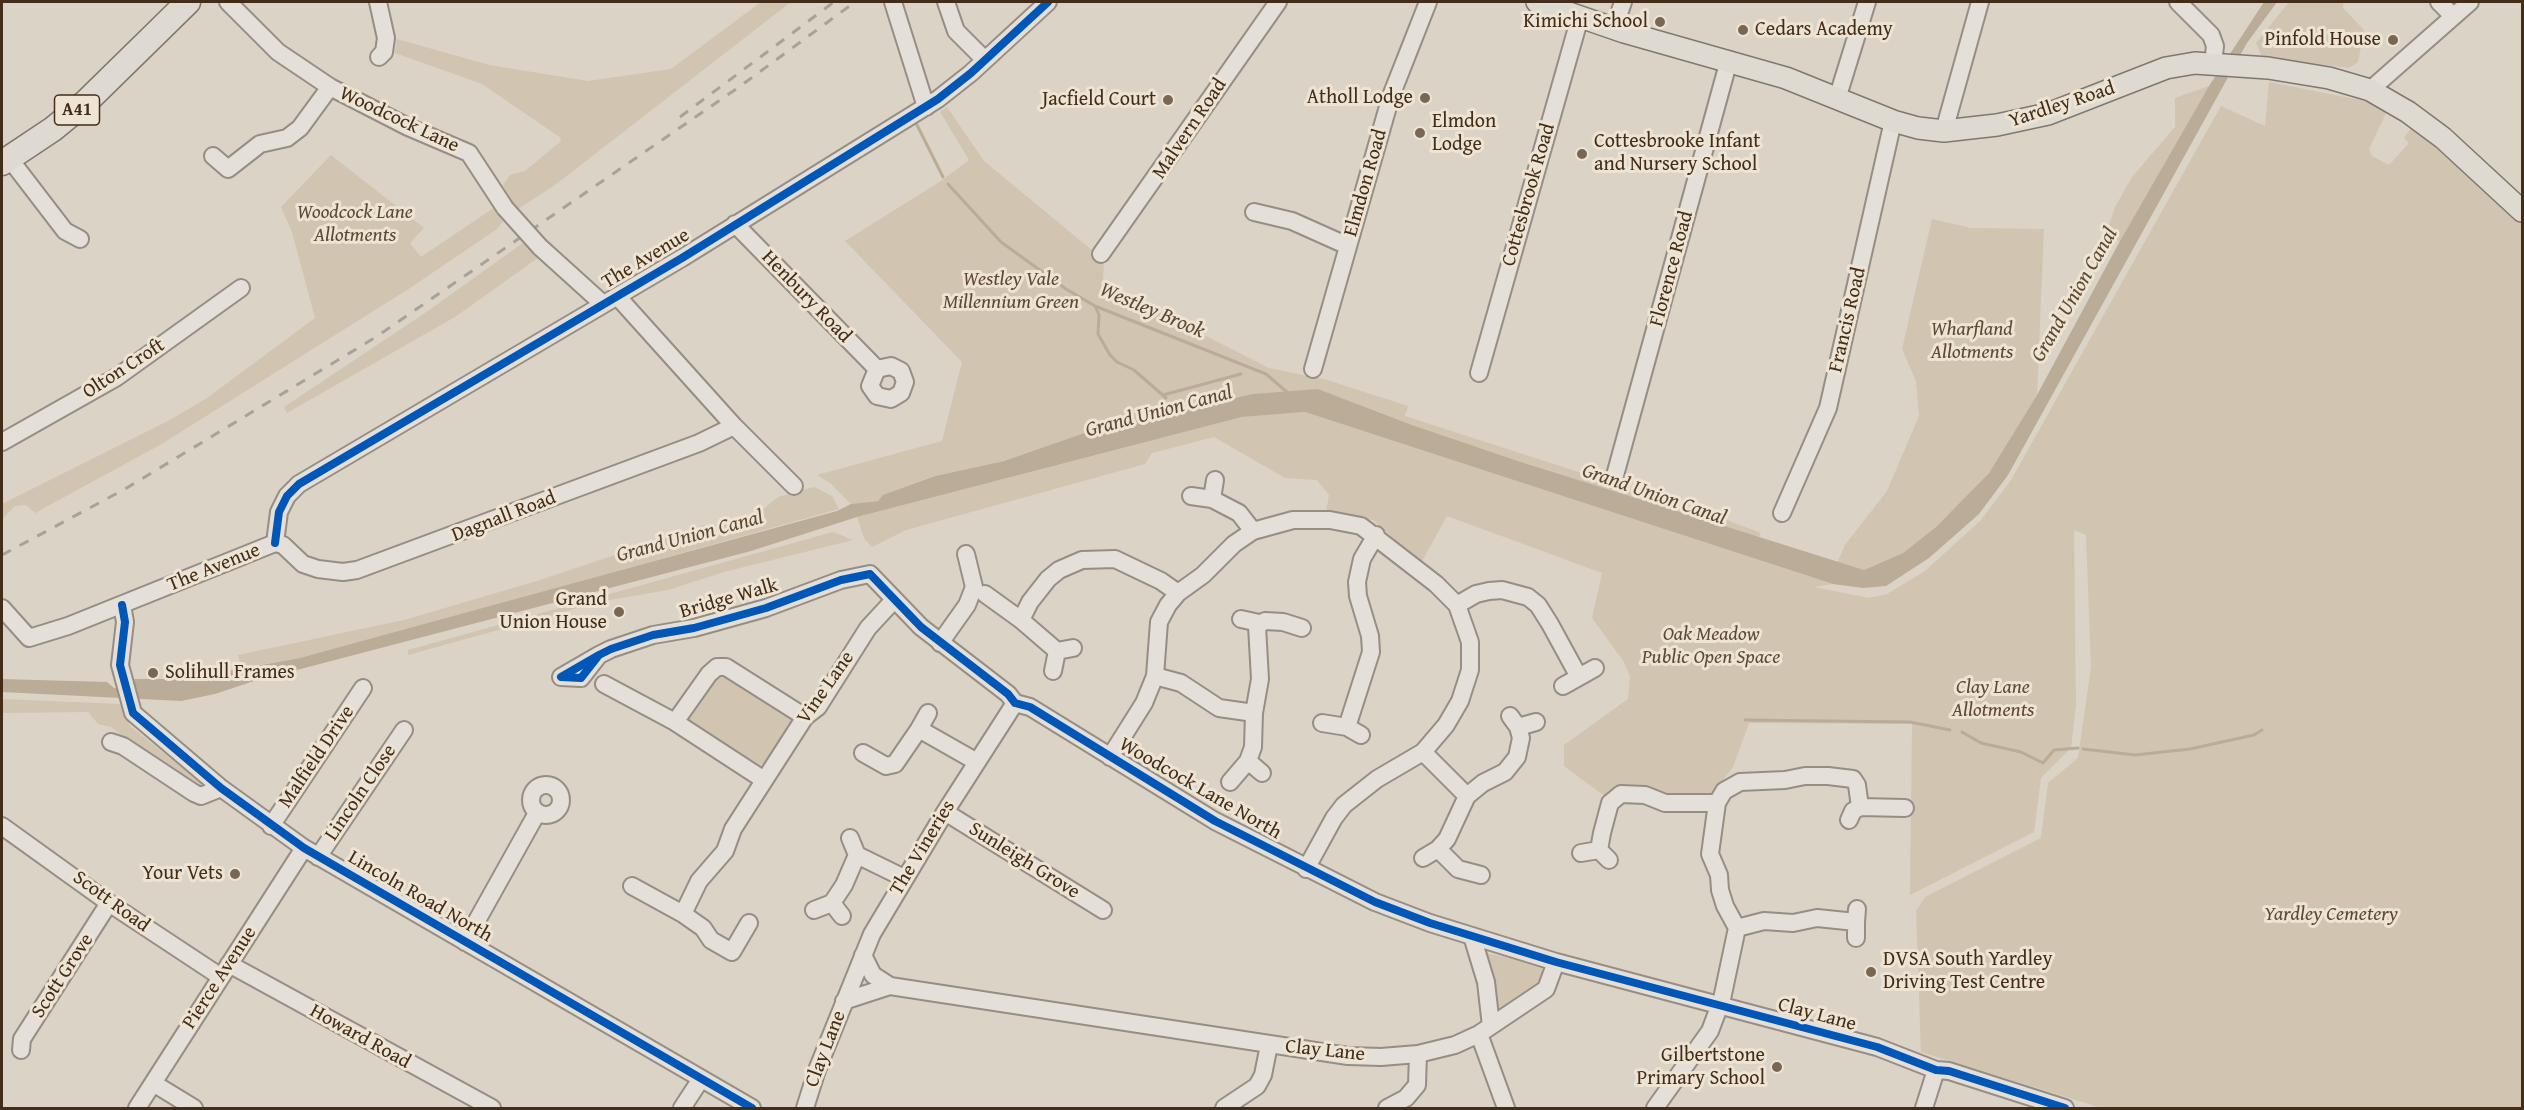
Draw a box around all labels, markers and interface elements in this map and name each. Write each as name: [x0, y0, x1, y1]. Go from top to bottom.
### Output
place label: Kimichi School: [1523, 10, 1648, 34]
marker: Kimichi School: [1653, 15, 1667, 29]
place label: Cedars Academy: [1755, 18, 1893, 42]
marker: Cedars Academy: [1736, 23, 1750, 37]
place label: Pinfold House: [2264, 28, 2381, 52]
marker: Pinfold House: [2386, 33, 2400, 47]
street label: Malvern Road: [1148, 74, 1232, 184]
street label: Yardley Road: [2006, 77, 2118, 133]
street label: Woodcock Lane: [335, 82, 463, 158]
place label: Atholl Lodge: [1307, 86, 1413, 110]
place label: Jacfield Court: [1042, 88, 1156, 112]
marker: Atholl Lodge: [1418, 91, 1432, 105]
marker: Jacfield Court: [1161, 93, 1175, 107]
road number: A41: [54, 95, 100, 125]
place label: Elmdon Lodge: [1432, 110, 1496, 157]
street label: Cottesbrook Road: [1497, 121, 1561, 269]
marker: Elmdon Lodge: [1413, 126, 1427, 140]
street label: Elmdon Road: [1339, 127, 1393, 239]
place label: Cottesbrooke Infant and Nursery School: [1594, 130, 1760, 177]
marker: Cottesbrooke Infant and Nursery School: [1575, 147, 1589, 161]
park label: Woodcock Lane Allotments: [297, 201, 413, 248]
street label: Florence Road: [1645, 209, 1699, 329]
water label: Grand Union Canal: [2026, 223, 2124, 367]
street label: The Avenue: [598, 224, 694, 294]
street label: Henbury Road: [756, 246, 856, 348]
street label: Francis Road: [1824, 265, 1872, 375]
park label: Westley Vale Millennium Green: [943, 268, 1079, 315]
water label: Westley Brook: [1096, 278, 1208, 344]
park label: Wharfland Allotments: [1931, 318, 2013, 365]
street label: Olton Croft: [78, 334, 170, 404]
water label: Grand Union Canal: [1083, 380, 1235, 444]
water label: Grand Union Canal: [1579, 459, 1729, 531]
street label: Dagnall Road: [448, 486, 560, 548]
water label: Grand Union Canal: [614, 505, 766, 569]
street label: The Avenue: [164, 539, 264, 597]
street label: Bridge Walk: [677, 574, 781, 624]
place label: Grand Union House: [500, 588, 607, 635]
marker: Grand Union House: [612, 605, 626, 619]
park label: Oak Meadow Public Open Space: [1642, 623, 1780, 670]
street label: Vine Lane: [792, 647, 860, 729]
place label: Solihull Frames: [165, 661, 295, 685]
marker: Solihull Frames: [146, 666, 160, 680]
park label: Clay Lane Allotments: [1952, 676, 2034, 723]
street label: Malfield Drive: [274, 701, 360, 813]
street label: Woodcock Lane North: [1115, 733, 1285, 845]
street label: Lincoln Close: [320, 740, 402, 846]
street label: The Vineries: [885, 796, 961, 900]
street label: Sunleigh Grove: [964, 817, 1084, 905]
street label: Lincoln Road North: [343, 846, 497, 948]
place label: Your Vets: [142, 862, 223, 886]
street label: Scott Road: [68, 866, 154, 938]
marker: Your Vets: [228, 867, 242, 881]
park label: Yardley Cemetery: [2264, 903, 2398, 927]
street label: Pierce Avenue: [178, 922, 262, 1034]
street label: Scott Grove: [27, 929, 99, 1023]
place label: DVSA South Yardley Driving Test Centre: [1883, 948, 2052, 995]
marker: DVSA South Yardley Driving Test Centre: [1864, 965, 1878, 979]
street label: Clay Lane: [1775, 993, 1859, 1037]
street label: Howard Road: [305, 999, 415, 1075]
street label: Clay Lane: [800, 1007, 852, 1091]
street label: Clay Lane: [1284, 1035, 1366, 1067]
place label: Gilbertstone Primary School: [1636, 1044, 1765, 1091]
marker: Gilbertstone Primary School: [1770, 1060, 1784, 1074]

